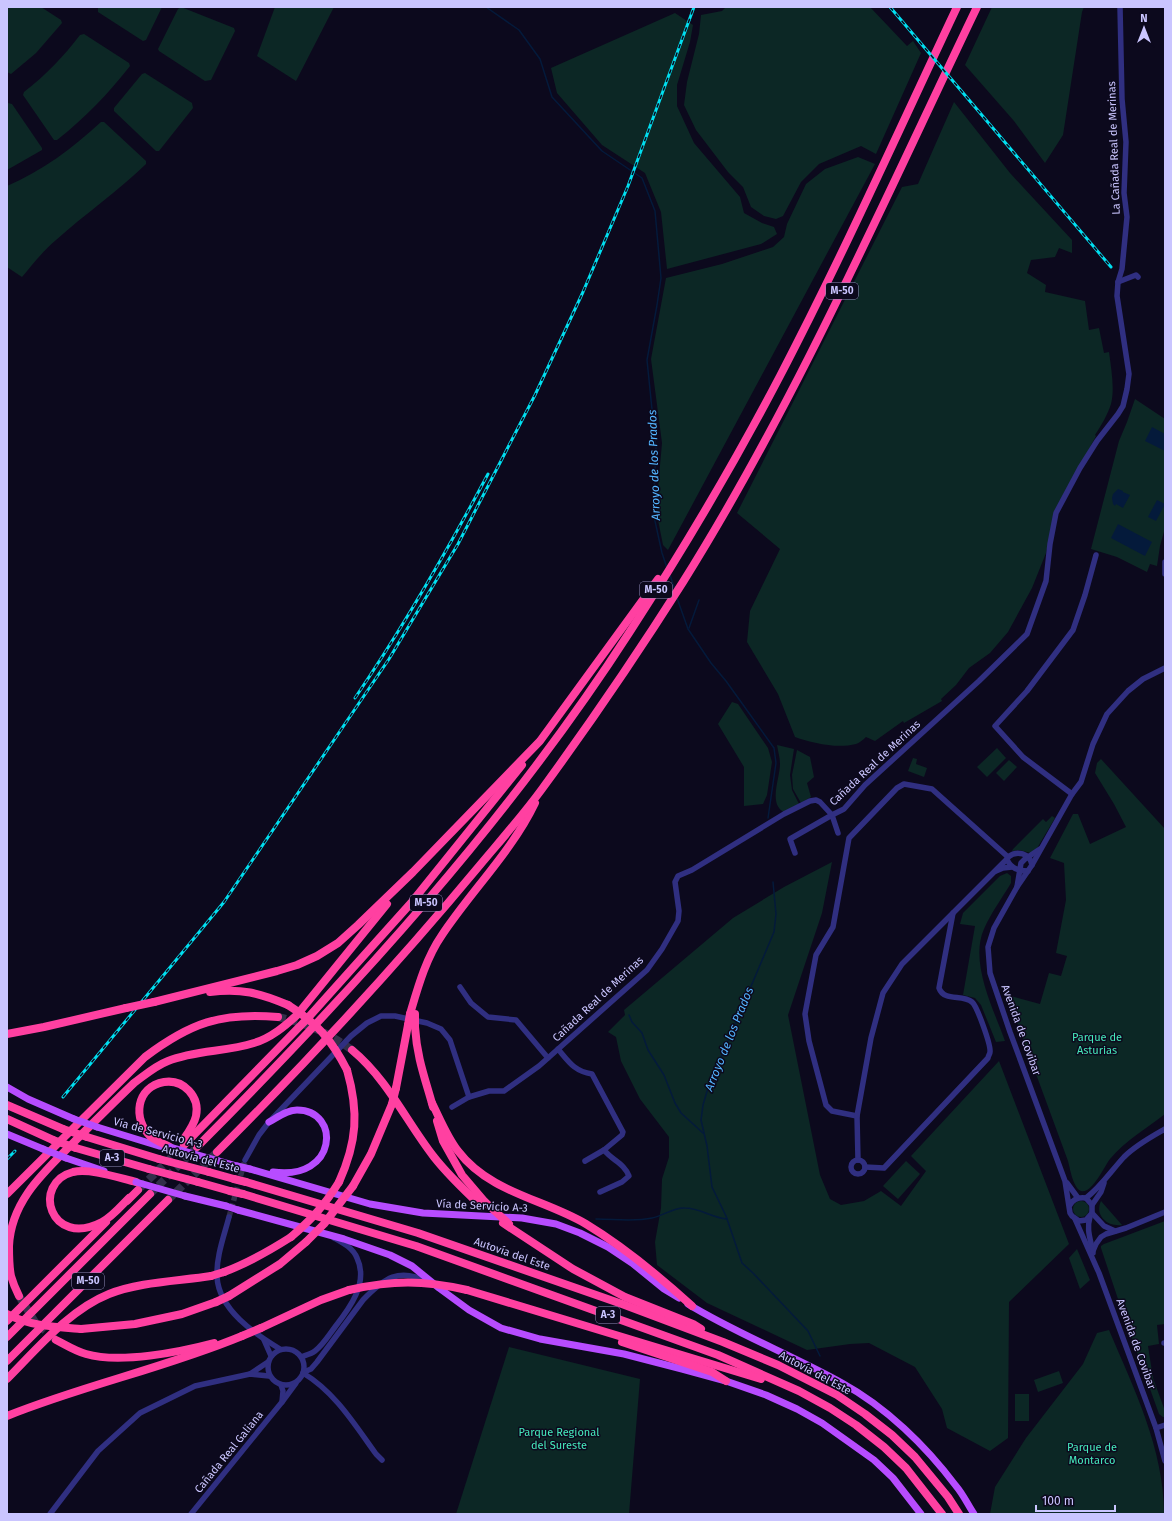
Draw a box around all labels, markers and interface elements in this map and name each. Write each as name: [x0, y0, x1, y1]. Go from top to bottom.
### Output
north arrow: [1124, 8, 1164, 48]
text: N: [1140, 12, 1148, 25]
street label: La Cañada Real de Merinas: [1105, 81, 1123, 215]
road number: M-50: [826, 283, 858, 299]
water label: Arroyo de los Prados: [645, 409, 663, 522]
road number: M-50: [640, 582, 672, 598]
street label: Cañada Real de Merinas: [827, 718, 923, 808]
road number: M-50: [410, 895, 442, 911]
street label: Cañada Real de Merinas: [550, 954, 646, 1044]
street label: Avenida de Covibar: [999, 983, 1044, 1078]
water label: Arroyo de los Prados: [701, 985, 756, 1094]
park label: Parque de Asturias: [1072, 1031, 1122, 1057]
street label: Vía de Servicio A-3: [112, 1115, 204, 1151]
street label: Autovía del Este: [161, 1142, 241, 1176]
road number: A-3: [100, 1150, 124, 1166]
street label: Vía de Servicio A-3: [436, 1197, 528, 1215]
street label: Autovía del Este: [472, 1235, 552, 1273]
road number: M-50: [72, 1273, 104, 1289]
street label: Avenida de Covibar: [1114, 1297, 1159, 1392]
road number: A-3: [596, 1307, 620, 1323]
street label: Autovía del Este: [777, 1349, 853, 1397]
street label: Cañada Real Galiana: [192, 1408, 266, 1496]
park label: Parque Regional del Sureste: [519, 1426, 599, 1452]
park label: Parque de Montarco: [1067, 1441, 1117, 1467]
scale bar: [1036, 1487, 1115, 1513]
text: 100 m: [1042, 1494, 1074, 1508]

